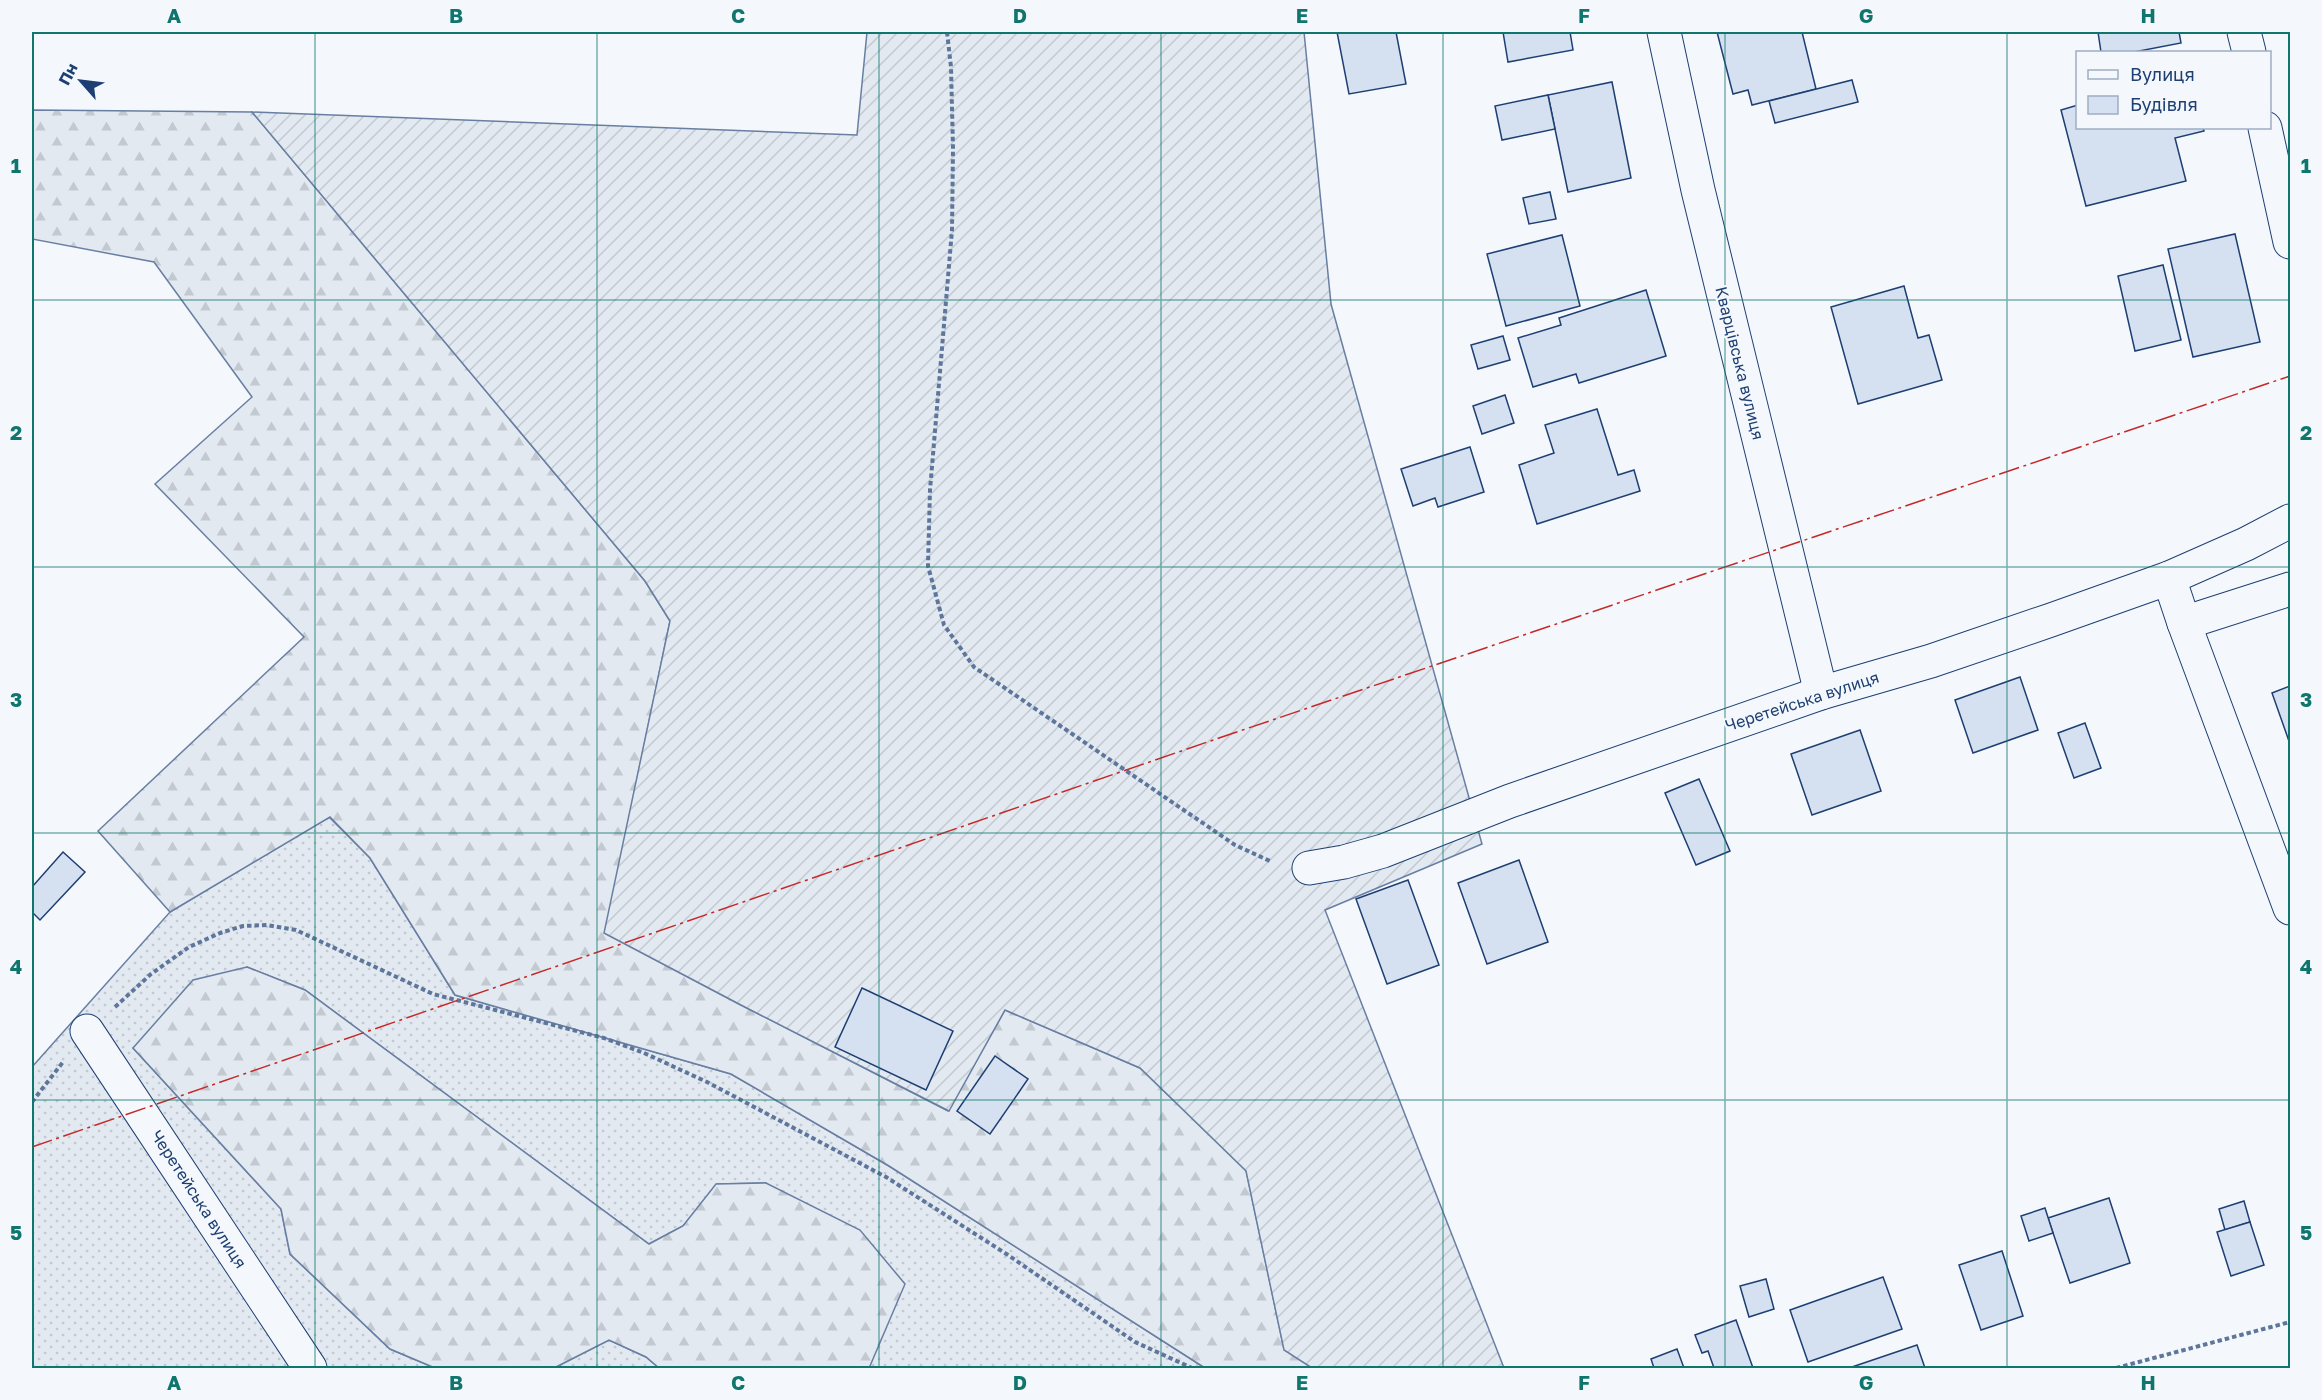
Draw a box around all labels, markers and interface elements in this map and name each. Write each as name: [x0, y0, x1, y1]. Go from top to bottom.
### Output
text: A: [167, 3, 181, 27]
text: B: [449, 3, 463, 27]
text: C: [731, 3, 745, 27]
text: D: [1013, 3, 1027, 27]
text: E: [1296, 3, 1308, 27]
text: F: [1578, 3, 1590, 27]
text: G: [1859, 3, 1873, 27]
text: H: [2140, 3, 2156, 27]
north arrow: [51, 51, 111, 111]
legend: [2076, 51, 2271, 129]
text: Пн: [54, 60, 82, 88]
text: Вулиця: [2130, 63, 2195, 85]
text: Будівля: [2130, 93, 2198, 115]
text: 1: [11, 153, 21, 177]
text: 1: [2301, 153, 2311, 177]
street label: Кварцівська вулиця: [1711, 284, 1769, 442]
text: 2: [10, 420, 22, 444]
text: 2: [2300, 420, 2312, 444]
street label: Черетейська вулиця: [1723, 667, 1881, 735]
text: 3: [10, 687, 22, 711]
text: 3: [2300, 687, 2312, 711]
text: 4: [10, 954, 22, 978]
text: 4: [2300, 954, 2312, 978]
street label: Черетейська вулиця: [147, 1126, 251, 1272]
text: 5: [10, 1220, 22, 1244]
text: 5: [2300, 1220, 2312, 1244]
text: A: [167, 1370, 181, 1394]
text: B: [449, 1370, 463, 1394]
text: C: [731, 1370, 745, 1394]
text: D: [1013, 1370, 1027, 1394]
text: E: [1296, 1370, 1308, 1394]
text: F: [1578, 1370, 1590, 1394]
text: G: [1859, 1370, 1873, 1394]
text: H: [2140, 1370, 2156, 1394]

